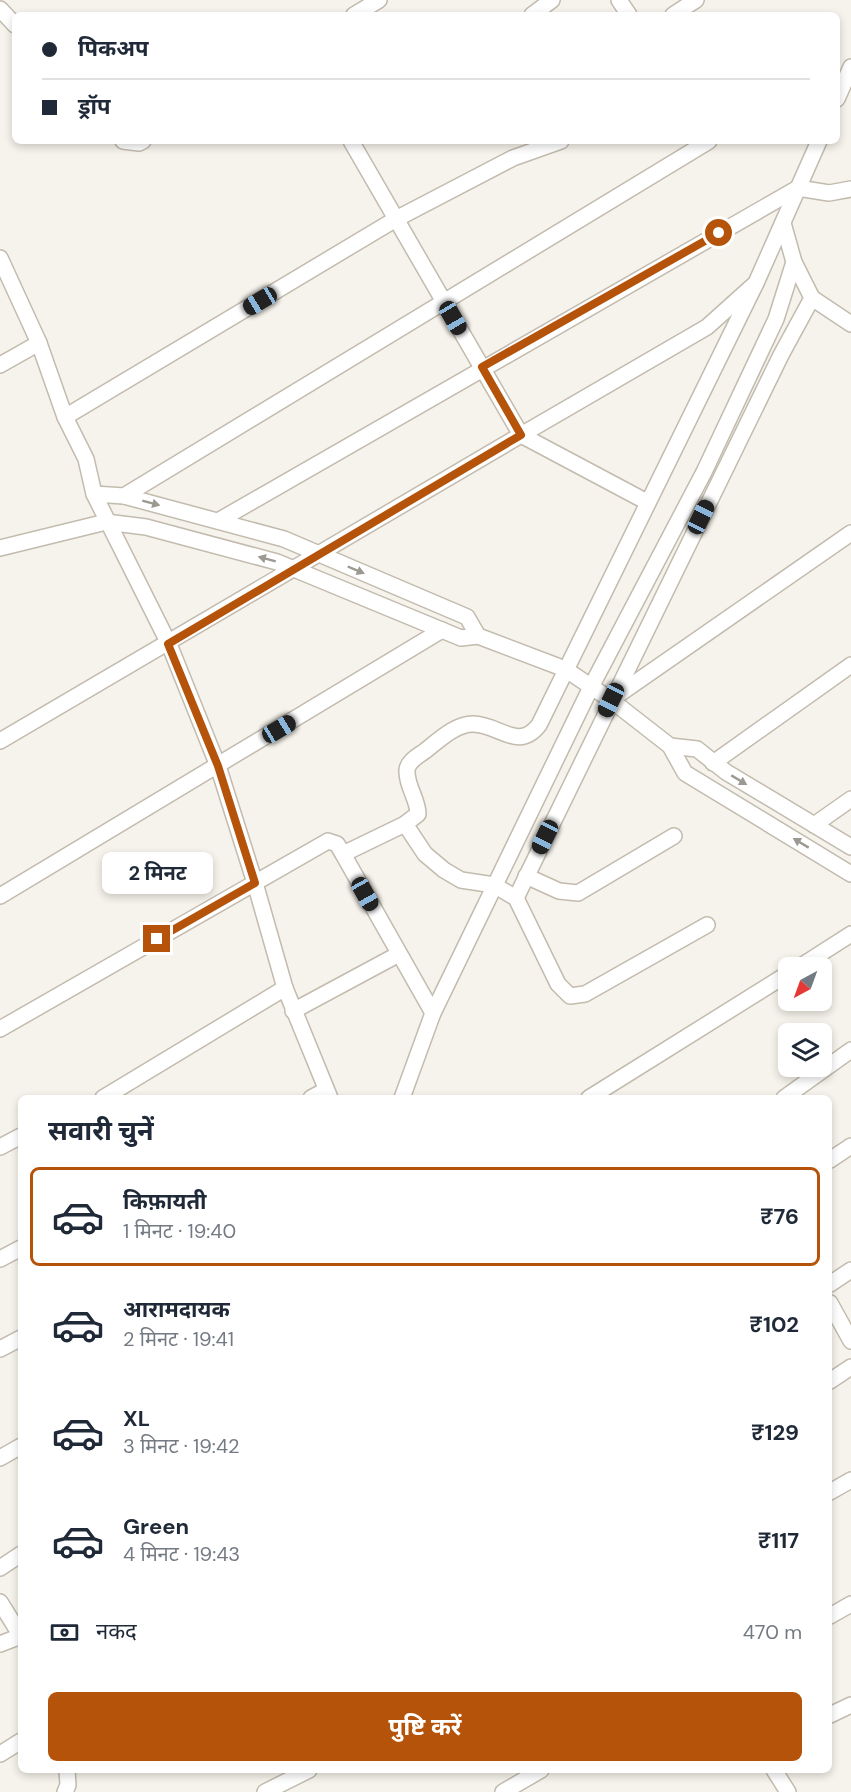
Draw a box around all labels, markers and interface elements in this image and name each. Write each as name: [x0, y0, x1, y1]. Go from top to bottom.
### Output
text: पिकअप: [78, 34, 149, 63]
text: ड्रॉप: [78, 92, 111, 121]
route start: [705, 219, 732, 246]
car: [240, 284, 280, 318]
car: [436, 298, 470, 338]
car: [685, 497, 717, 537]
one-way arrow: [142, 499, 160, 508]
one-way arrow: [257, 554, 275, 563]
one-way arrow: [348, 565, 366, 575]
car: [595, 680, 627, 720]
car: [259, 712, 299, 746]
one-way arrow: [731, 774, 747, 785]
car: [529, 817, 561, 857]
one-way arrow: [793, 838, 809, 849]
callout: 2 मिनट: [102, 852, 213, 894]
text: 2 मिनट: [128, 860, 187, 886]
car: [348, 874, 382, 914]
route end: [143, 925, 170, 952]
north arrow: [778, 957, 832, 1011]
map controls: [778, 957, 832, 1077]
button: layers: [778, 1023, 832, 1077]
text: सवारी चुनें: [48, 1113, 154, 1148]
text: किफ़ायती: [123, 1187, 207, 1216]
icon: car: [51, 1190, 105, 1244]
text: ₹76: [760, 1202, 799, 1231]
text: 1 मिनट · 19:40: [123, 1218, 236, 1244]
text: आरामदायक: [123, 1295, 230, 1324]
icon: car: [51, 1298, 105, 1352]
text: ₹102: [749, 1310, 799, 1339]
text: 2 मिनट · 19:41: [123, 1326, 234, 1352]
text: XL: [123, 1404, 150, 1433]
icon: car: [51, 1406, 105, 1460]
text: ₹129: [751, 1418, 799, 1447]
text: 3 मिनट · 19:42: [123, 1433, 240, 1459]
text: Green: [123, 1512, 189, 1541]
icon: car: [51, 1514, 105, 1568]
text: ₹117: [758, 1526, 799, 1555]
text: 4 मिनट · 19:43: [123, 1541, 240, 1567]
icon: cash: [48, 1616, 81, 1649]
text: नकद: [96, 1617, 137, 1646]
text: 470 m: [743, 1619, 802, 1645]
button: पुष्टि करें: [48, 1692, 802, 1761]

